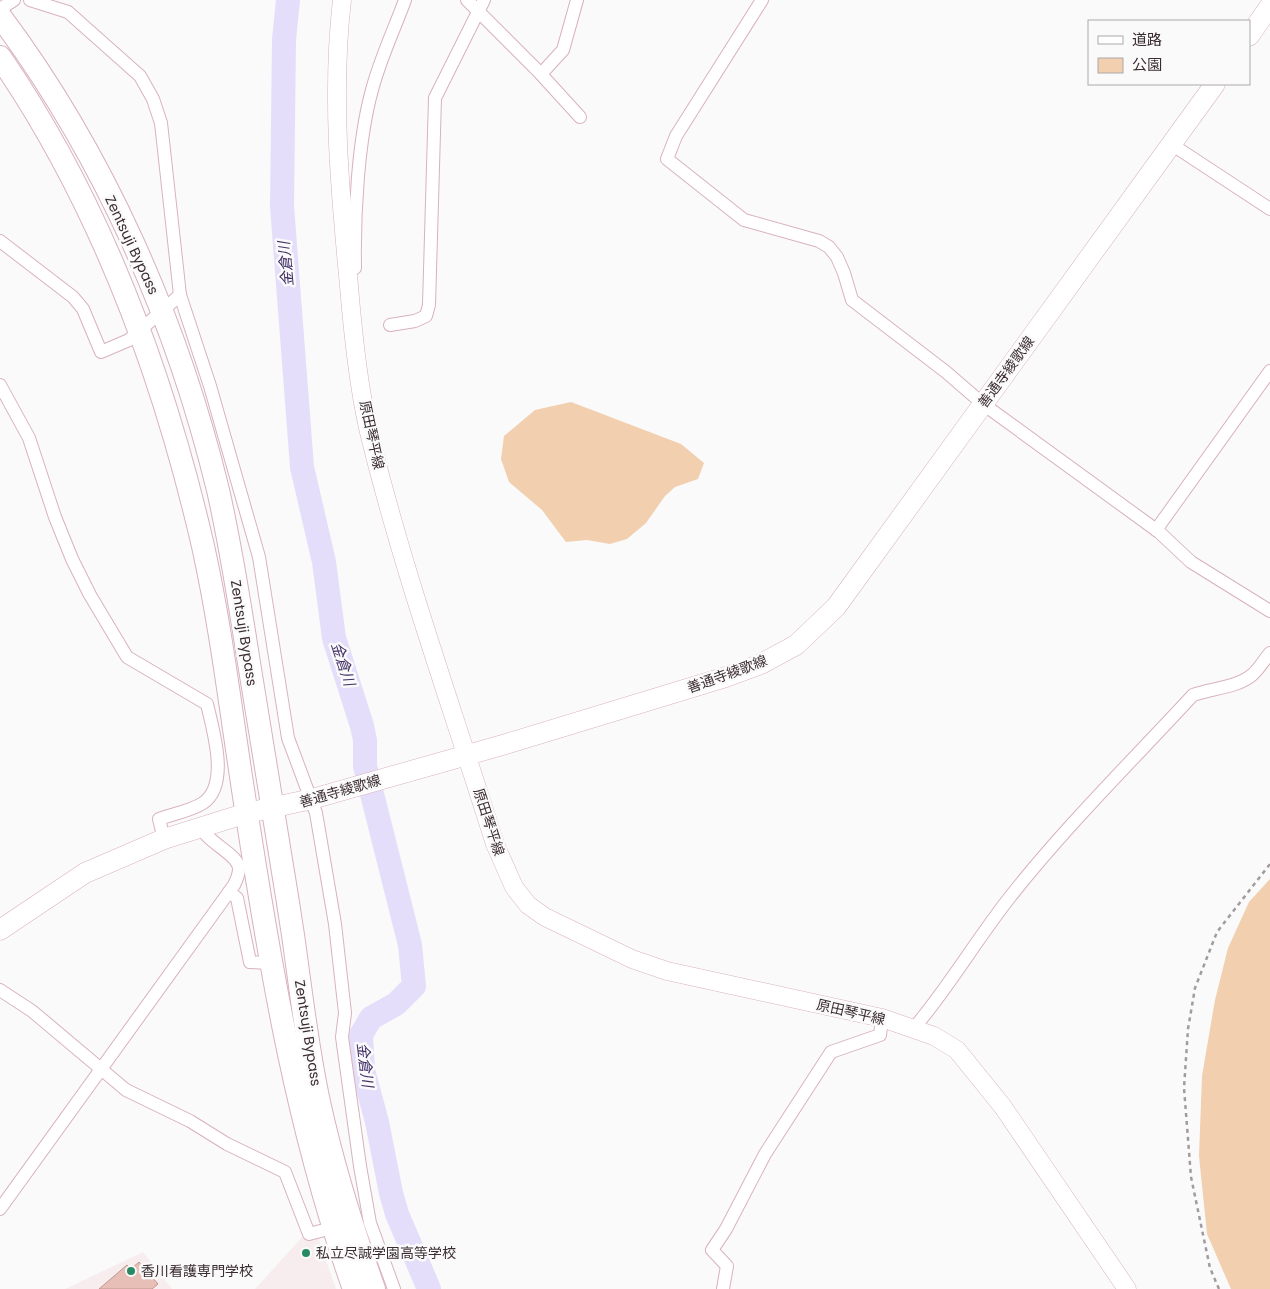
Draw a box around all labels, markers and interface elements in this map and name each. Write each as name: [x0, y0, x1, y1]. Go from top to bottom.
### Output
legend: [1088, 20, 1250, 85]
text: 道路: [1132, 29, 1162, 50]
text: 公園: [1132, 54, 1162, 75]
street label: Zentsuji Bypass: [100, 192, 164, 298]
water label: 金倉川: [273, 239, 298, 287]
street label: 善通寺綾歌線: [973, 332, 1039, 412]
street label: 原田琴平線: [355, 399, 389, 471]
street label: Zentsuji Bypass: [226, 578, 262, 688]
water label: 金倉川: [327, 639, 361, 690]
street label: 善通寺綾歌線: [684, 650, 770, 698]
street label: 善通寺綾歌線: [297, 770, 383, 812]
street label: 原田琴平線: [469, 786, 509, 858]
street label: Zentsuji Bypass: [290, 978, 326, 1088]
street label: 原田琴平線: [815, 994, 887, 1030]
water label: 金倉川: [352, 1041, 379, 1091]
place label: 私立尽誠学園高等学校: [316, 1243, 456, 1263]
marker: 私立尽誠学園高等学校: [300, 1247, 312, 1259]
place label: 香川看護専門学校: [141, 1261, 253, 1281]
marker: 香川看護専門学校: [125, 1265, 137, 1277]

